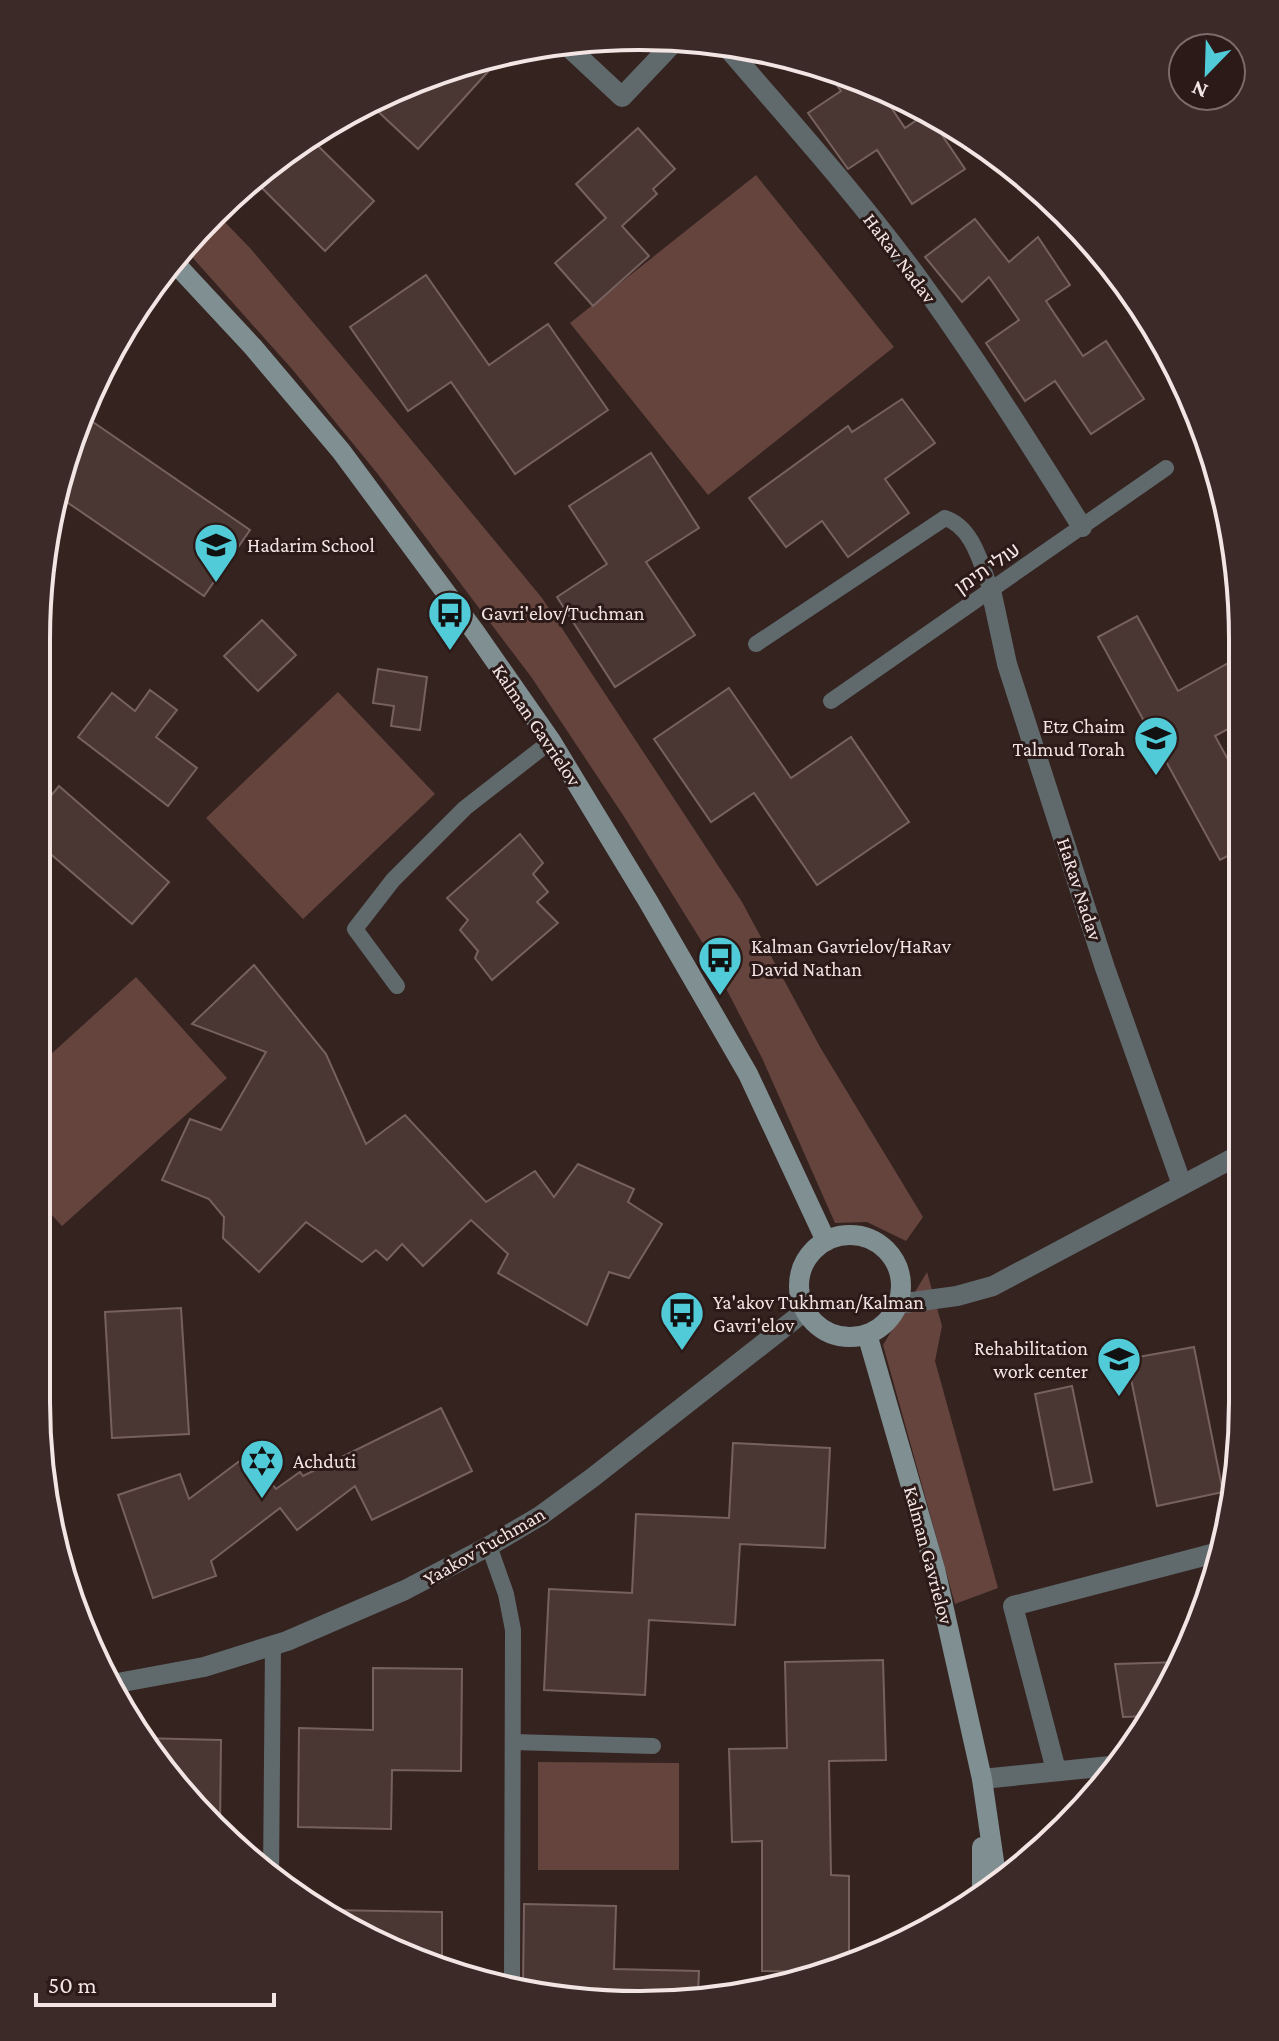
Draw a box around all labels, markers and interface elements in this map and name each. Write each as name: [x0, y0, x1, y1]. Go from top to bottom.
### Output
north arrow: [1167, 32, 1247, 112]
text: N: [1188, 76, 1211, 104]
street label: HaRav Nadav: [859, 209, 941, 308]
school or university icon: Hadarim School: [192, 521, 240, 584]
place label: Hadarim School: [247, 534, 375, 556]
street label: עולי תימן: [950, 538, 1024, 598]
bus stop icon: Gavri'elov/Tuchman: [426, 589, 474, 652]
place label: Gavri'elov/Tuchman: [481, 602, 645, 624]
street label: Kalman Gavrielov: [488, 660, 586, 791]
school or university icon: Etz Chaim Talmud Torah: [1132, 714, 1180, 777]
place label: Etz Chaim Talmud Torah: [1013, 715, 1125, 760]
street label: HaRav Nadav: [1053, 835, 1107, 944]
bus stop icon: Kalman Gavrielov/HaRav David Nathan: [696, 934, 744, 997]
place label: Kalman Gavrielov/HaRav David Nathan: [751, 935, 952, 980]
bus stop icon: Ya'akov Tukhman/Kalman Gavri'elov: [658, 1289, 706, 1352]
place label: Ya'akov Tukhman/Kalman Gavri'elov: [713, 1291, 924, 1336]
school or university icon: Rehabilitation work center: [1095, 1335, 1143, 1398]
place label: Rehabilitation work center: [974, 1337, 1088, 1382]
synagogue icon: Achduti: [238, 1437, 286, 1500]
place label: Achduti: [293, 1450, 356, 1472]
street label: Kalman Gavrielov: [900, 1483, 958, 1627]
street label: Yaakov Tuchman: [419, 1502, 549, 1590]
scale bar: [36, 1957, 274, 2007]
text: 50 m: [48, 1971, 97, 1998]

